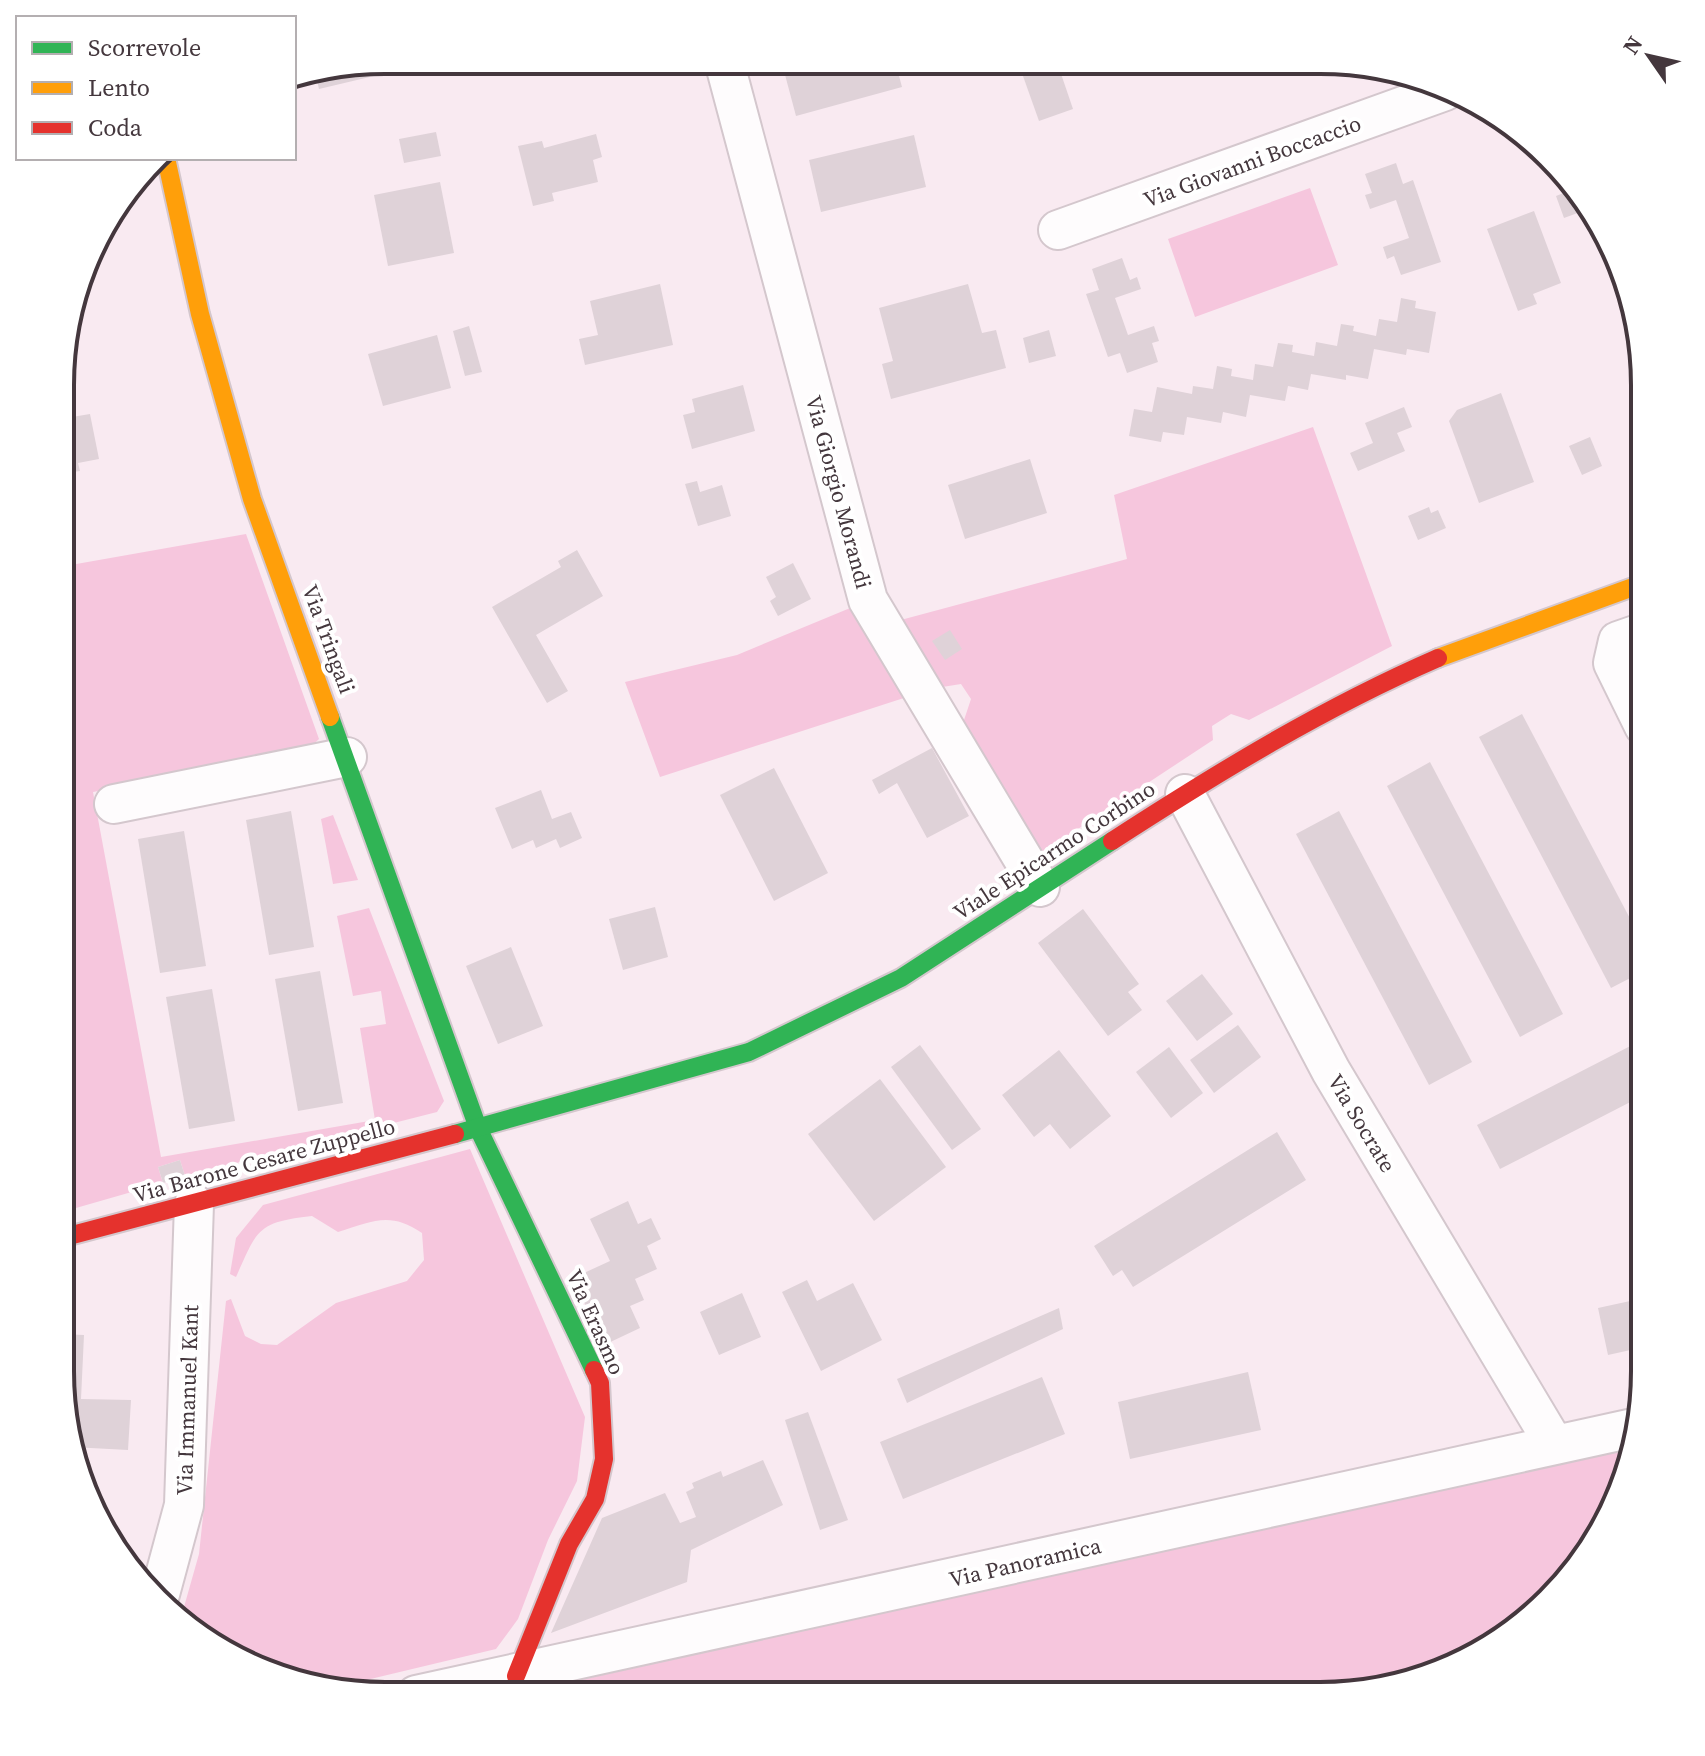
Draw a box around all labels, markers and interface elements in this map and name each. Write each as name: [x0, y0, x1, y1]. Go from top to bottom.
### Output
legend: [16, 16, 296, 160]
north arrow: [1609, 16, 1689, 96]
text: N: [1616, 30, 1649, 60]
text: Scorrevole: [88, 31, 201, 64]
text: Lento: [88, 71, 150, 104]
street label: Via Giovanni Boccaccio: [1139, 108, 1365, 214]
text: Coda: [88, 111, 143, 144]
street label: Via Giorgio Morandi: [799, 392, 879, 592]
street label: Via Tringali: [295, 580, 363, 698]
street label: Viale Epicarmo Corbino: [947, 773, 1161, 927]
street label: Via Socrate: [1321, 1068, 1403, 1178]
street label: Via Barone Cesare Zuppello: [130, 1111, 398, 1209]
street label: Via Erasmo: [560, 1265, 632, 1379]
street label: Via Immanuel Kant: [169, 1304, 205, 1496]
street label: Via Panoramica: [946, 1530, 1105, 1594]

